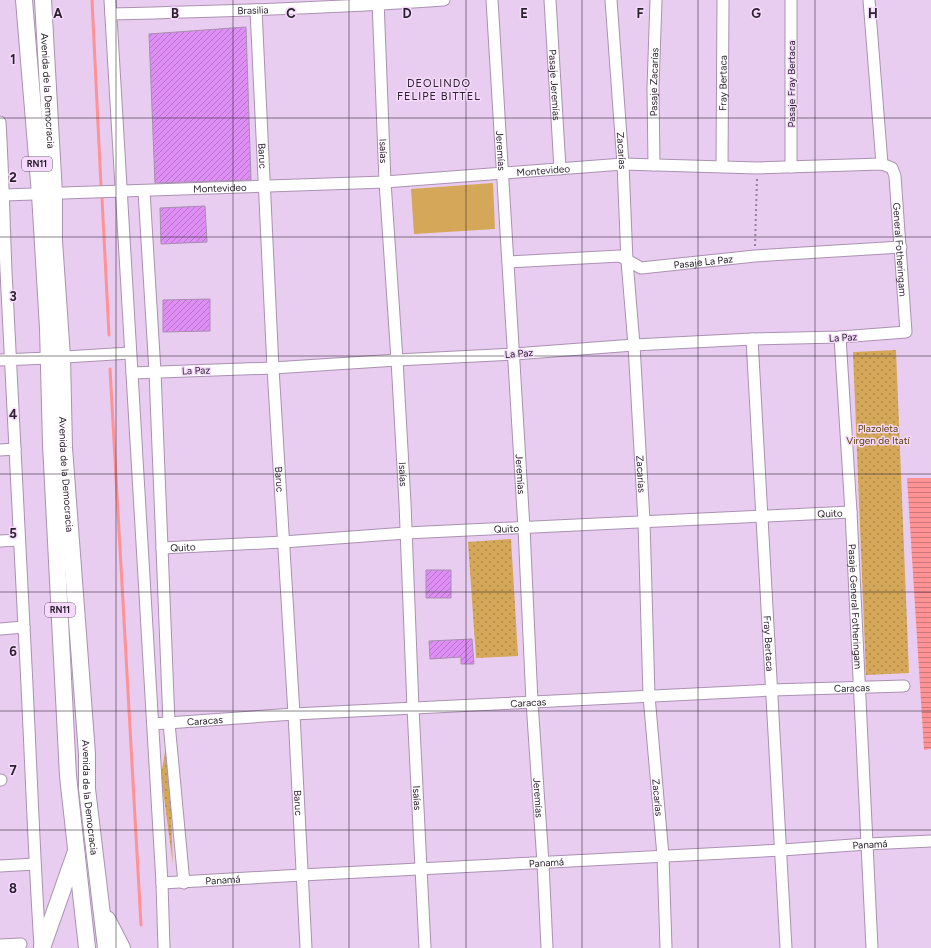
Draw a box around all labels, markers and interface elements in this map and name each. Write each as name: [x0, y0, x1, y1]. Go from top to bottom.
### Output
street label: Brasilia: [237, 3, 269, 17]
text: A: [53, 6, 63, 21]
text: B: [171, 6, 179, 21]
text: C: [286, 6, 296, 21]
text: D: [402, 6, 412, 21]
text: E: [520, 6, 528, 21]
text: F: [636, 6, 644, 21]
text: G: [751, 6, 761, 21]
text: H: [868, 6, 878, 21]
street label: Avenida de la Democracia: [38, 33, 57, 149]
street label: Pasaje Fray Bertaca: [785, 41, 798, 127]
street label: Pasaje Zacarías: [647, 47, 661, 116]
street label: Pasaje Jeremías: [546, 49, 563, 121]
text: 1: [10, 52, 16, 67]
street label: Fray Bertaca: [716, 55, 730, 111]
district label: DEOLINDO FELIPE BITTEL: [397, 77, 481, 103]
street label: Jeremías: [493, 130, 508, 171]
street label: Zacarías: [614, 131, 629, 170]
street label: Isaías: [376, 138, 390, 164]
street label: Baruc: [255, 143, 270, 170]
road number: RN11: [22, 157, 52, 171]
street label: Montevideo: [516, 162, 571, 179]
text: 2: [9, 170, 17, 185]
street label: Montevideo: [193, 181, 247, 196]
street label: General Fotheringam: [890, 202, 909, 297]
street label: Pasaje La Paz: [673, 252, 734, 272]
text: 3: [9, 289, 17, 304]
street label: La Paz: [828, 330, 858, 345]
street label: La Paz: [504, 346, 534, 361]
street label: La Paz: [182, 364, 211, 377]
text: 4: [9, 407, 17, 422]
street label: Avenida de la Democracia: [56, 416, 76, 533]
park label: Plazoleta Virgen de Itatí: [846, 422, 910, 447]
street label: Jeremías: [513, 454, 528, 495]
street label: Zacarías: [633, 455, 648, 493]
street label: Isaías: [396, 462, 410, 487]
street label: Baruc: [272, 466, 287, 493]
street label: Quito: [817, 506, 843, 521]
street label: Quito: [493, 522, 520, 536]
text: 5: [9, 526, 17, 541]
street label: Quito: [170, 540, 196, 555]
street label: Pasaje General Fotheringam: [846, 544, 865, 670]
road number: RN11: [45, 603, 75, 617]
street label: Fray Bertaca: [760, 615, 777, 672]
text: 6: [9, 644, 17, 659]
street label: Caracas: [834, 681, 871, 695]
street label: Caracas: [510, 695, 547, 710]
street label: Caracas: [186, 713, 224, 729]
street label: Avenida de la Democracia: [79, 739, 101, 856]
text: 7: [9, 763, 17, 778]
street label: Jeremías: [530, 777, 546, 818]
street label: Zacarías: [649, 778, 666, 817]
street label: Isaías: [410, 785, 424, 811]
street label: Baruc: [291, 790, 305, 817]
street label: Panamá: [852, 837, 888, 852]
street label: Panamá: [529, 855, 564, 870]
street label: Panamá: [205, 873, 241, 888]
text: 8: [9, 881, 17, 896]

